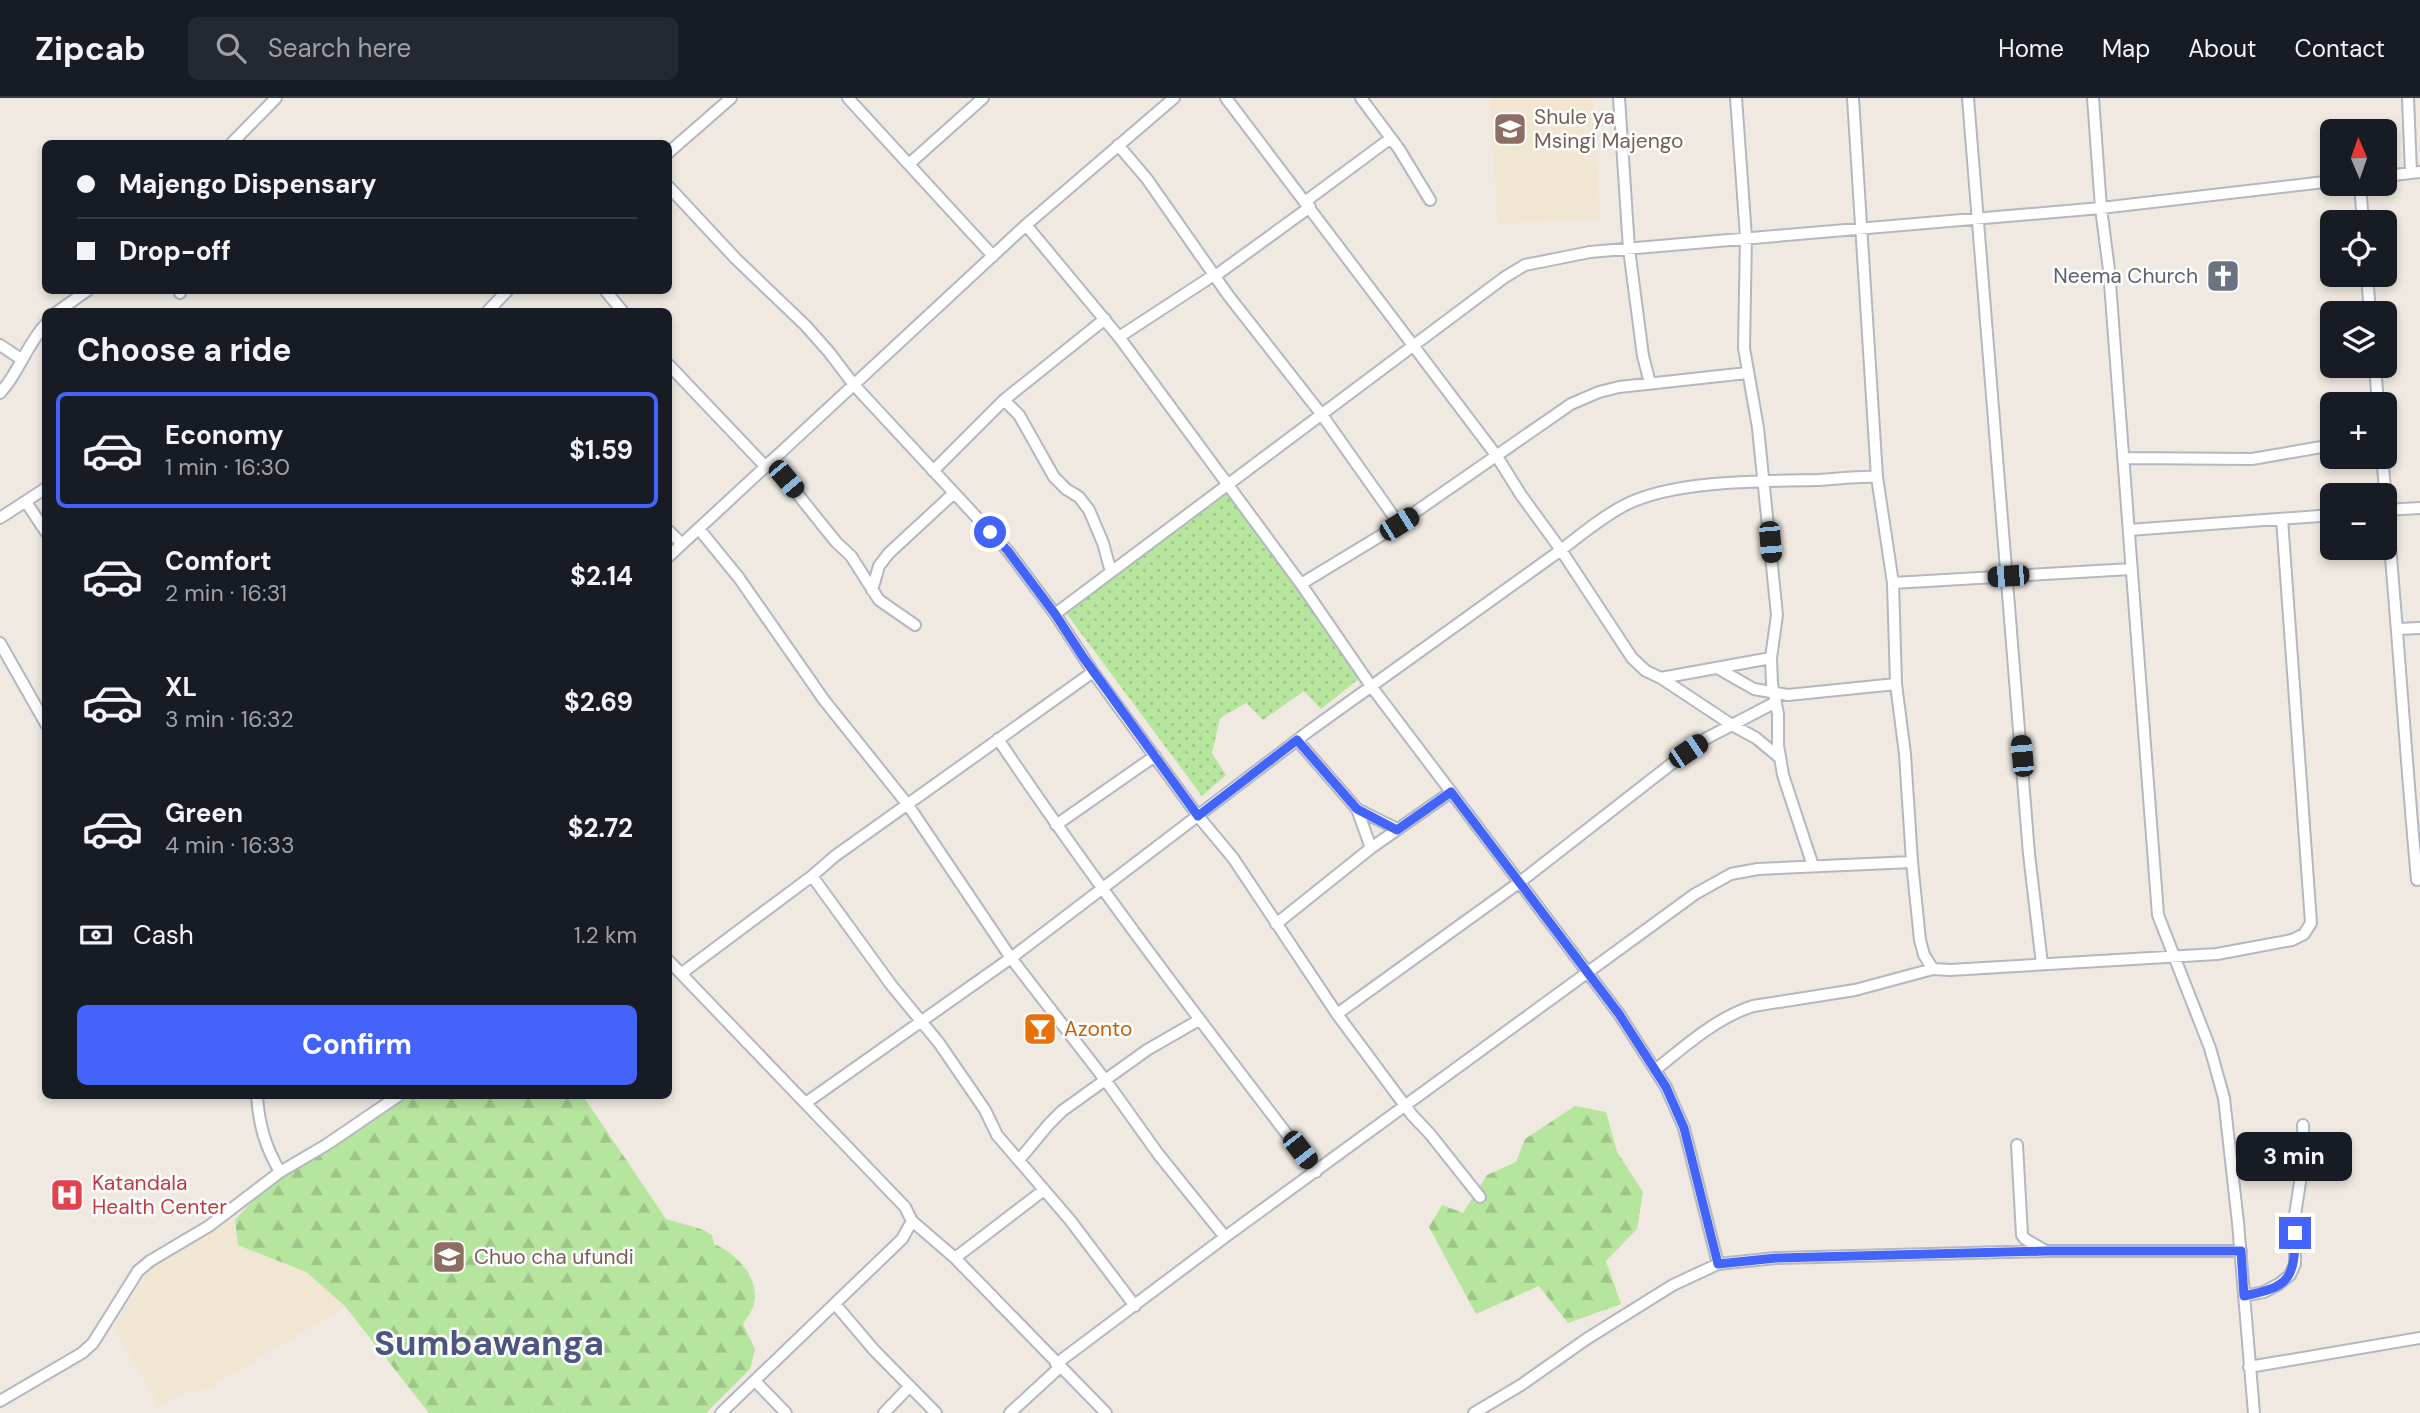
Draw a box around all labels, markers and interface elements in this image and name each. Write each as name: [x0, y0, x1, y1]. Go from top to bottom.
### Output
search box: [188, 17, 678, 80]
text: Zipcab: [35, 27, 146, 70]
icon: search: [212, 29, 250, 67]
text: Search here: [268, 31, 411, 65]
text: Home: [1998, 33, 2064, 64]
text: Map: [2102, 33, 2150, 64]
text: About: [2188, 33, 2257, 64]
text: Contact: [2295, 33, 2385, 64]
place label: Shule ya Msingi Majengo: [1534, 103, 1684, 155]
school or university icon: Shule ya Msingi Majengo: [1491, 110, 1529, 148]
north arrow: [2320, 119, 2398, 196]
map controls: [2320, 119, 2397, 560]
text: Majengo Dispensary: [119, 167, 377, 201]
button: locate: [2320, 210, 2397, 287]
text: Drop-off: [119, 234, 231, 268]
church icon: Neema Church: [2204, 257, 2242, 295]
place label: Neema Church: [2053, 262, 2198, 290]
button: layers: [2320, 301, 2397, 378]
text: Choose a ride: [77, 329, 292, 371]
button: +: [2320, 392, 2397, 469]
text: Economy: [165, 418, 283, 452]
icon: car: [81, 419, 144, 482]
text: $1.59: [569, 433, 633, 467]
text: 1 min · 16:30: [165, 452, 290, 482]
car: [765, 456, 808, 502]
button: −: [2320, 483, 2397, 560]
car: [1376, 504, 1423, 544]
route start: [974, 516, 1006, 548]
car: [1758, 520, 1783, 564]
text: Comfort: [165, 544, 271, 578]
icon: car: [81, 545, 144, 608]
text: $2.14: [570, 559, 633, 593]
car: [1987, 564, 2030, 588]
text: 2 min · 16:31: [165, 578, 287, 608]
text: XL: [165, 670, 197, 704]
icon: car: [81, 671, 144, 734]
text: $2.69: [564, 685, 633, 719]
text: 3 min · 16:32: [165, 704, 294, 734]
car: [1665, 731, 1712, 771]
car: [2010, 734, 2035, 778]
text: Green: [165, 796, 243, 830]
icon: car: [81, 797, 144, 860]
text: $2.72: [568, 811, 633, 845]
text: 4 min · 16:33: [165, 830, 295, 860]
icon: cash: [77, 916, 115, 954]
text: Cash: [133, 918, 194, 952]
text: 1.2 km: [574, 920, 637, 950]
button: Confirm: [77, 1005, 637, 1085]
bar icon: Azonto: [1021, 1010, 1059, 1048]
place label: Azonto: [1064, 1015, 1132, 1043]
car: [1279, 1127, 1322, 1173]
callout: 3 min: [2237, 1132, 2353, 1180]
text: 3 min: [2263, 1141, 2325, 1171]
place label: Katandala Health Center: [92, 1169, 227, 1221]
hospital icon: Katandala Health Center: [48, 1176, 86, 1214]
route end: [2279, 1217, 2311, 1249]
school or university icon: Chuo cha ufundi: [430, 1238, 468, 1276]
place label: Chuo cha ufundi: [474, 1243, 634, 1271]
district label: Sumbawanga: [374, 1320, 604, 1366]

